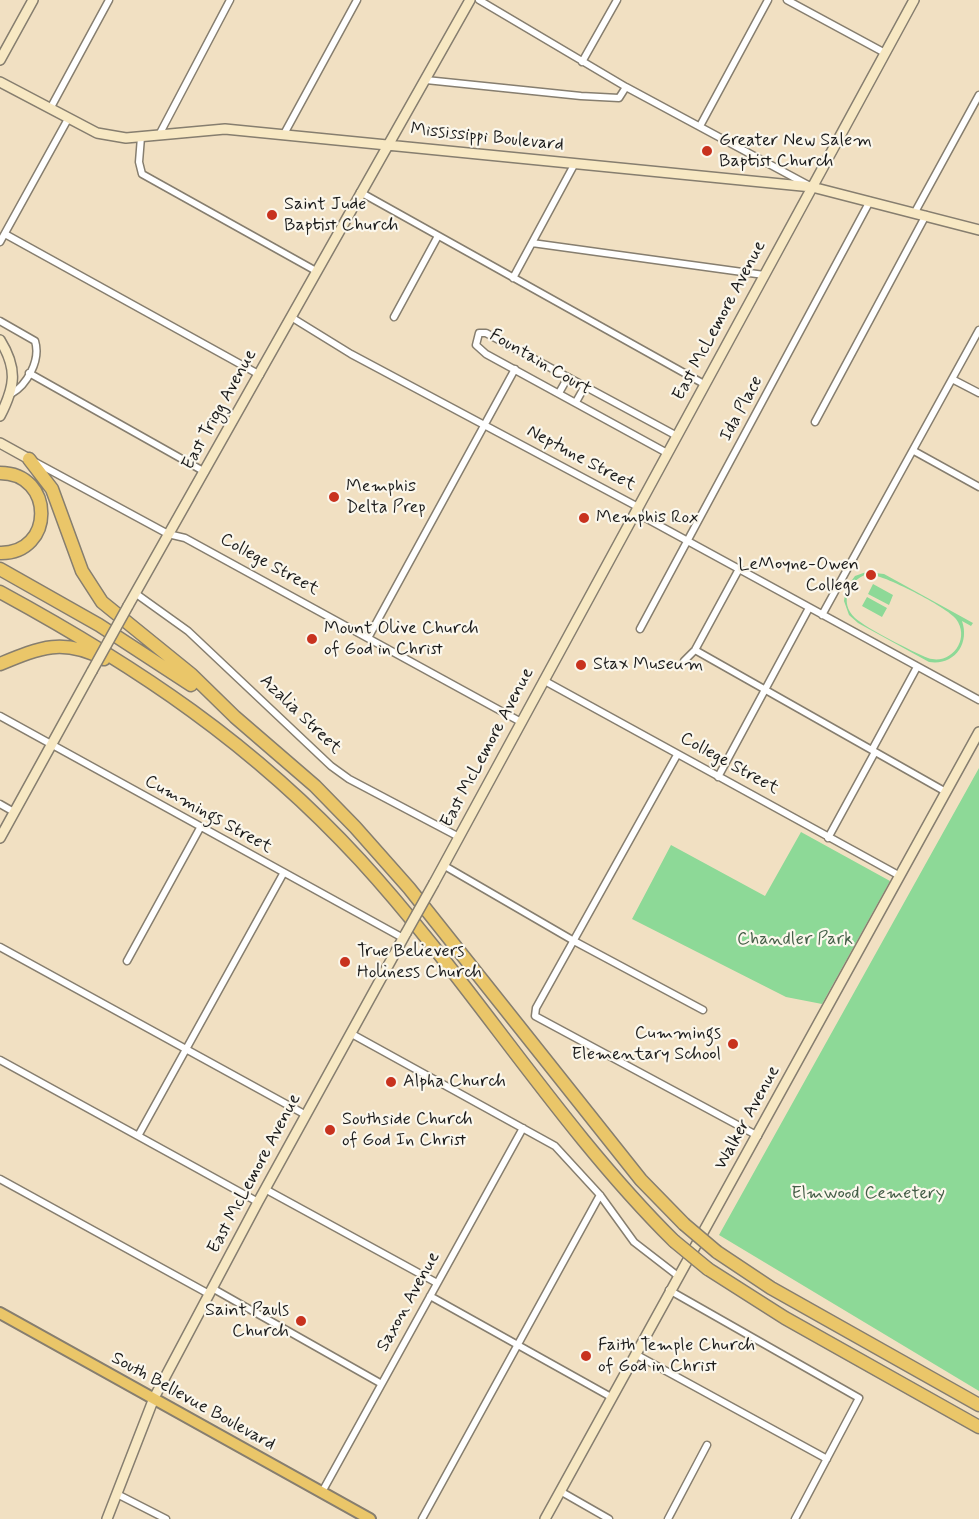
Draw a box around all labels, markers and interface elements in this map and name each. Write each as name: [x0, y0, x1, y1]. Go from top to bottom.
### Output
street label: Mississippi Boulevard: [409, 119, 565, 157]
place label: Greater New Salem Baptist Church: [719, 130, 872, 172]
marker: Greater New Salem Baptist Church: [700, 144, 714, 158]
place label: Saint Jude Baptist Church: [284, 194, 398, 236]
marker: Saint Jude Baptist Church: [265, 208, 279, 222]
street label: East McLemore Avenue: [669, 237, 771, 405]
street label: Fountain Court: [485, 325, 595, 401]
street label: East Trigg Avenue: [178, 346, 262, 474]
street label: Ida Place: [716, 373, 768, 445]
street label: Neptune Street: [523, 421, 639, 497]
place label: Memphis Delta Prep: [346, 476, 426, 518]
marker: Memphis Delta Prep: [327, 490, 341, 504]
place label: Memphis Rox: [596, 507, 698, 529]
marker: Memphis Rox: [577, 511, 591, 525]
street label: College Street: [216, 529, 322, 601]
place label: LeMoyne-Owen College: [738, 554, 859, 596]
marker: LeMoyne-Owen College: [864, 568, 878, 582]
place label: Mount Olive Church of God in Christ: [324, 618, 479, 660]
marker: Mount Olive Church of God in Christ: [305, 632, 319, 646]
place label: Stax Museum: [593, 654, 703, 676]
marker: Stax Museum: [574, 658, 588, 672]
street label: East McLemore Avenue: [437, 664, 539, 832]
street label: Azalia Street: [255, 671, 345, 759]
street label: College Street: [676, 728, 782, 800]
street label: Cummings Street: [140, 771, 276, 859]
park label: Chandler Park: [737, 929, 853, 951]
place label: True Believers Holiness Church: [357, 941, 482, 984]
marker: True Believers Holiness Church: [338, 955, 352, 969]
place label: Cummings Elementary School: [571, 1023, 721, 1066]
marker: Cummings Elementary School: [726, 1037, 740, 1051]
street label: Walker Avenue: [710, 1062, 786, 1174]
place label: Alpha Church: [403, 1071, 506, 1093]
marker: Alpha Church: [384, 1075, 398, 1089]
street label: East McLemore Avenue: [204, 1090, 306, 1258]
place label: Southside Church of God In Christ: [342, 1109, 473, 1152]
marker: Southside Church of God In Christ: [323, 1123, 337, 1137]
park label: Elmwood Cemetery: [791, 1183, 945, 1205]
street label: Saxon Avenue: [373, 1248, 445, 1356]
place label: Saint Pauls Church: [205, 1300, 289, 1342]
marker: Saint Pauls Church: [294, 1314, 308, 1328]
place label: Faith Temple Church of God in Christ: [598, 1335, 755, 1378]
street label: South Bellevue Boulevard: [107, 1348, 279, 1456]
marker: Faith Temple Church of God in Christ: [579, 1349, 593, 1363]

